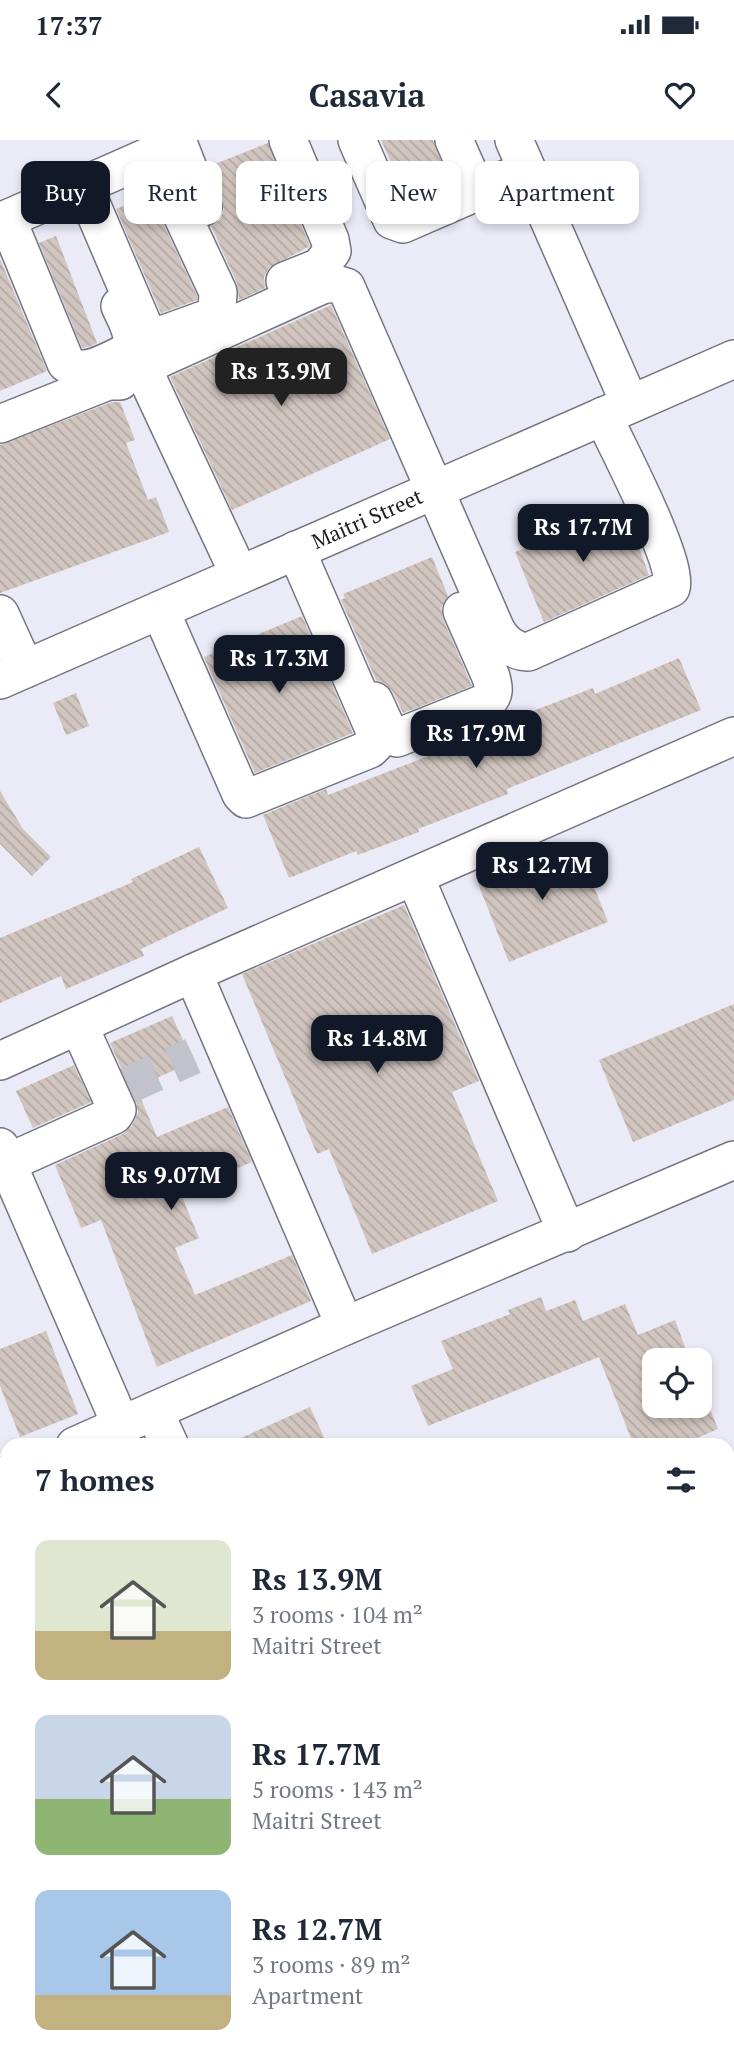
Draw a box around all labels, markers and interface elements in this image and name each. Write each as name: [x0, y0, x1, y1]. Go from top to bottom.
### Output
text: 17:37: [35, 8, 103, 42]
text: Casavia: [309, 74, 425, 116]
icon: back: [35, 76, 73, 114]
icon: heart: [661, 76, 699, 114]
chip: Buy: [21, 161, 110, 224]
chip: Rent: [124, 161, 222, 224]
chip: Filters: [236, 161, 352, 224]
chip: New: [366, 161, 461, 224]
chip: Apartment: [475, 161, 639, 224]
pin: Rs 13.9M: [209, 348, 353, 408]
text: Rs 13.9M: [231, 355, 331, 386]
street label: Maitri Street: [307, 482, 427, 555]
pin: Rs 17.7M: [511, 504, 655, 564]
text: Rs 17.7M: [534, 511, 632, 542]
pin: Rs 17.3M: [207, 636, 351, 695]
text: Rs 17.3M: [230, 642, 328, 673]
pin: Rs 17.9M: [404, 710, 548, 770]
text: Rs 17.9M: [427, 717, 525, 748]
pin: Rs 12.7M: [470, 842, 614, 902]
text: Rs 12.7M: [492, 849, 592, 880]
pin: Rs 14.8M: [305, 1016, 449, 1075]
text: Rs 14.8M: [327, 1022, 427, 1053]
pin: Rs 9.07M: [99, 1152, 243, 1212]
text: Rs 9.07M: [121, 1159, 221, 1190]
map controls: [642, 1348, 712, 1418]
button: locate: [642, 1348, 712, 1418]
text: 7 homes: [35, 1460, 154, 1500]
icon: filters: [662, 1461, 700, 1499]
text: Rs 13.9M: [252, 1559, 382, 1599]
icon: home: [91, 1568, 175, 1652]
text: 3 rooms · 104 m²: [252, 1599, 423, 1630]
text: Maitri Street: [252, 1630, 382, 1661]
text: Rs 17.7M: [252, 1734, 381, 1774]
icon: home: [91, 1743, 175, 1827]
text: 5 rooms · 143 m²: [252, 1774, 423, 1805]
text: Maitri Street: [252, 1805, 382, 1836]
text: Rs 12.7M: [252, 1909, 382, 1949]
icon: home: [91, 1918, 175, 2002]
text: 3 rooms · 89 m²: [252, 1949, 411, 1980]
text: Apartment: [252, 1980, 363, 2011]

